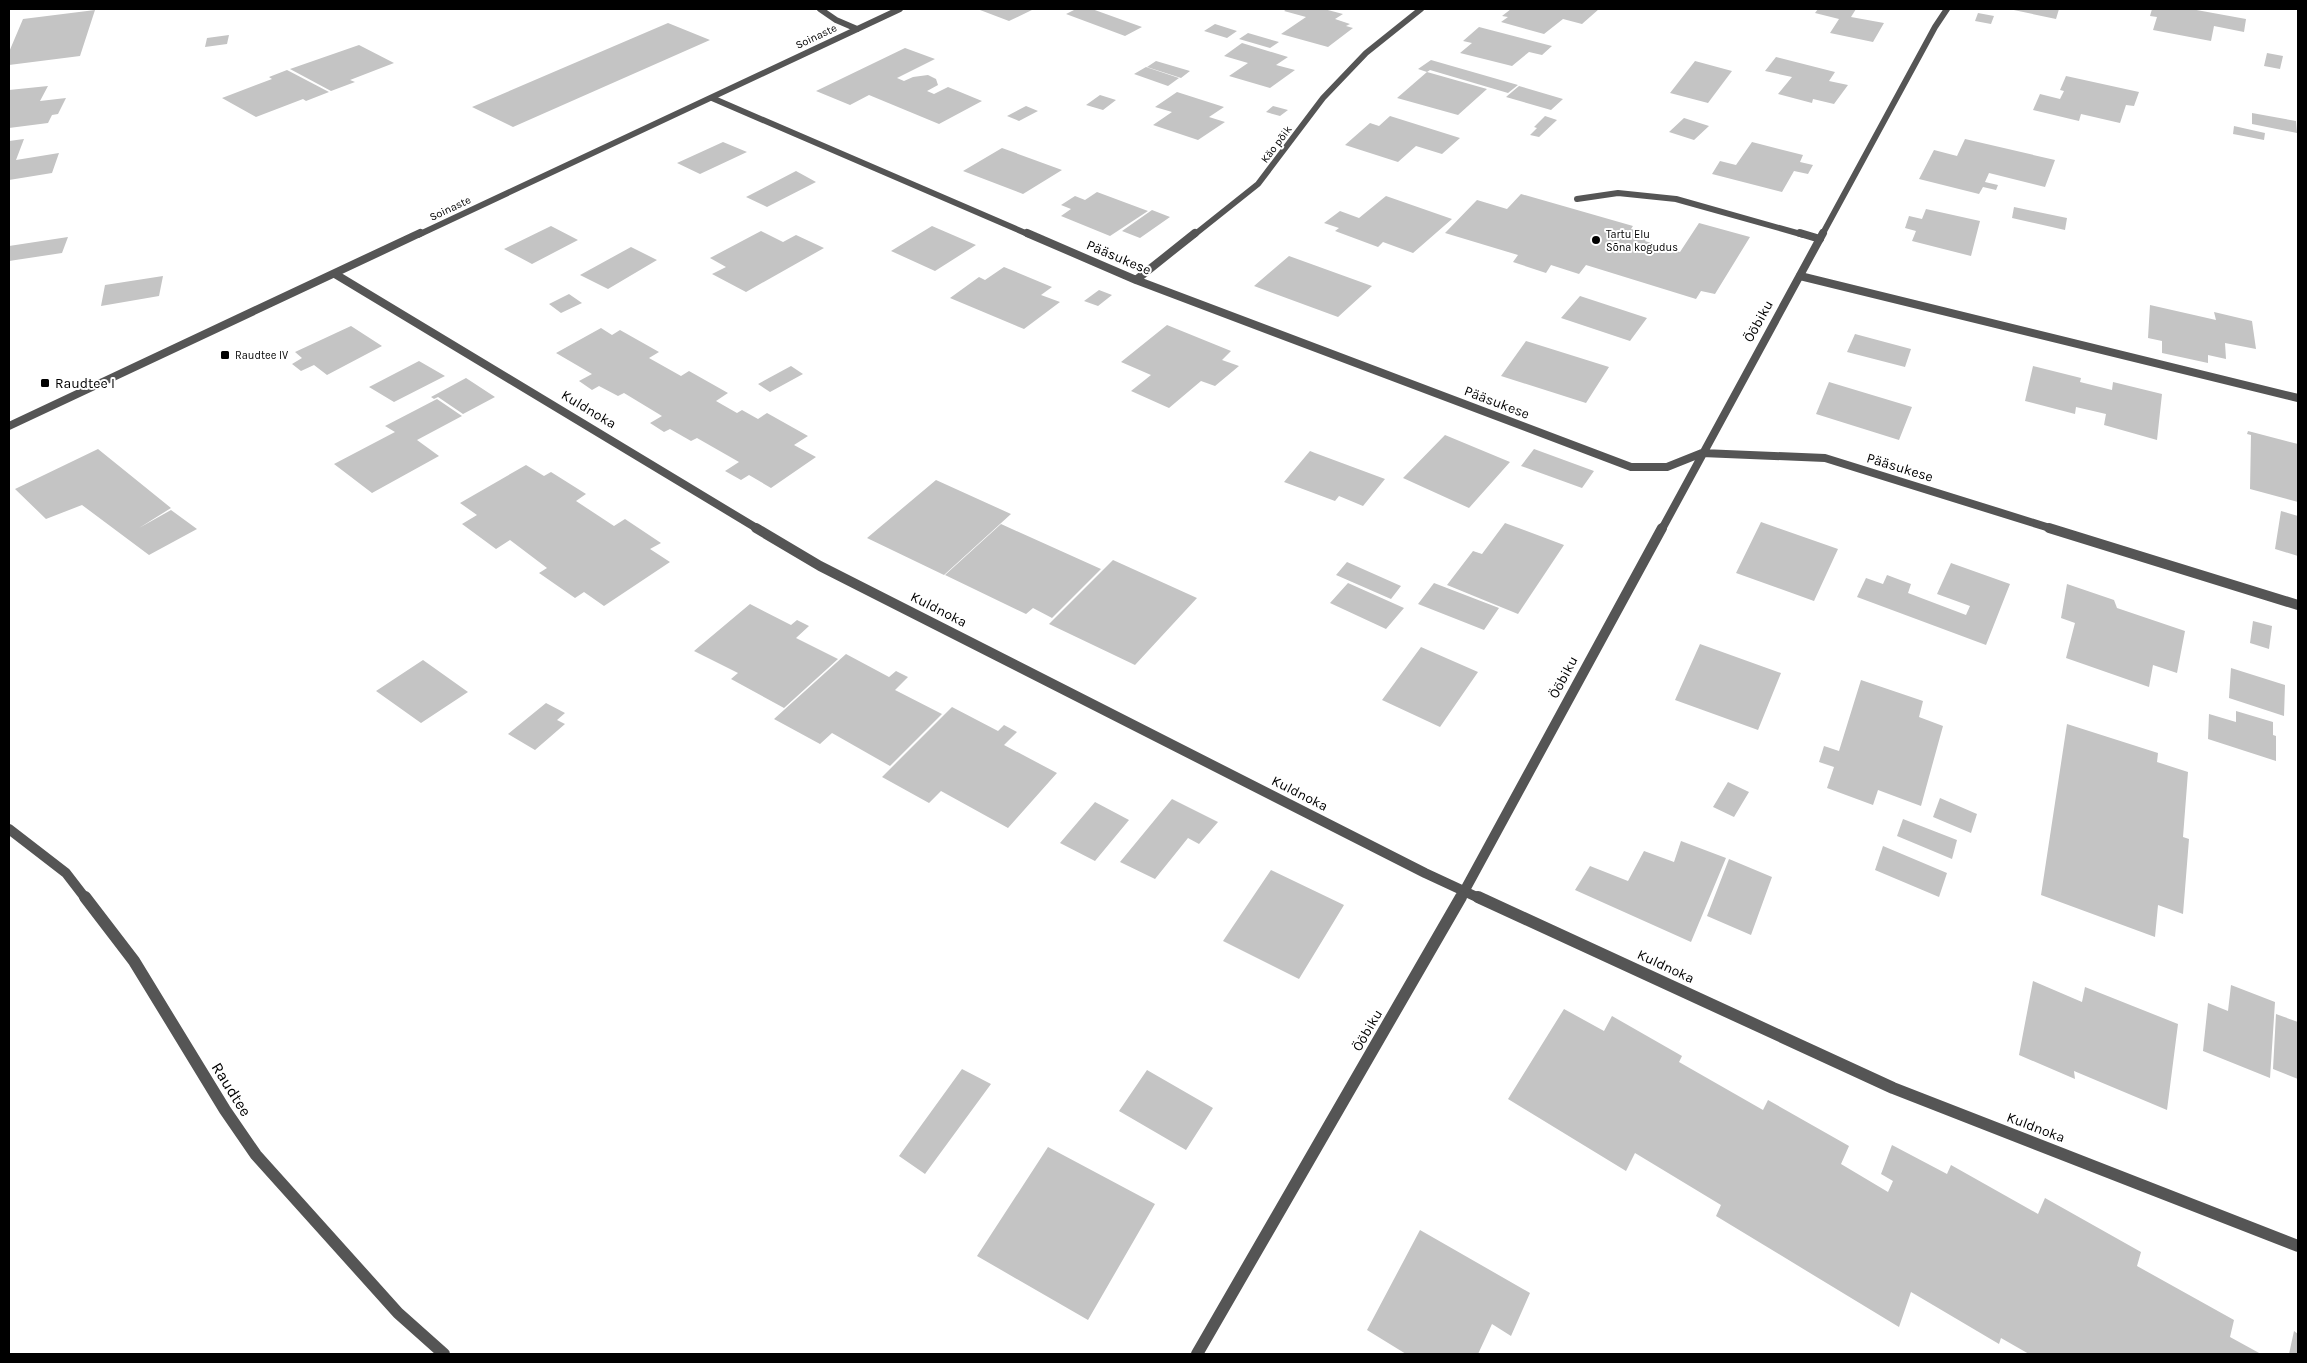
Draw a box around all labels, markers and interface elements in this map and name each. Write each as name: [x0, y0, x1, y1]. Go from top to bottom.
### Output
street label: Soinaste: [793, 21, 839, 52]
street label: Käo põik: [1258, 123, 1295, 165]
street label: Soinaste: [427, 193, 473, 224]
place label: Tartu Elu Sõna kogudus: [1606, 228, 1678, 254]
marker: Tartu Elu Sõna kogudus: [1590, 234, 1602, 246]
street label: Pääsukese: [1084, 236, 1154, 279]
street label: Ööbiku: [1740, 297, 1777, 345]
marker: Raudtee IV: [219, 349, 231, 361]
place label: Raudtee IV: [235, 349, 288, 362]
place label: Raudtee I: [55, 375, 115, 392]
marker: Raudtee I: [39, 377, 51, 389]
street label: Pääsukese: [1462, 382, 1532, 423]
street label: Kuldnoka: [558, 386, 619, 432]
street label: Pääsukese: [1865, 449, 1935, 486]
street label: Kuldnoka: [908, 588, 970, 631]
street label: Ööbiku: [1545, 653, 1582, 701]
street label: Kuldnoka: [1269, 772, 1331, 815]
street label: Kuldnoka: [1635, 946, 1697, 987]
street label: Ööbiku: [1349, 1006, 1386, 1054]
street label: Raudtee: [208, 1059, 256, 1120]
street label: Kuldnoka: [2004, 1109, 2067, 1146]

